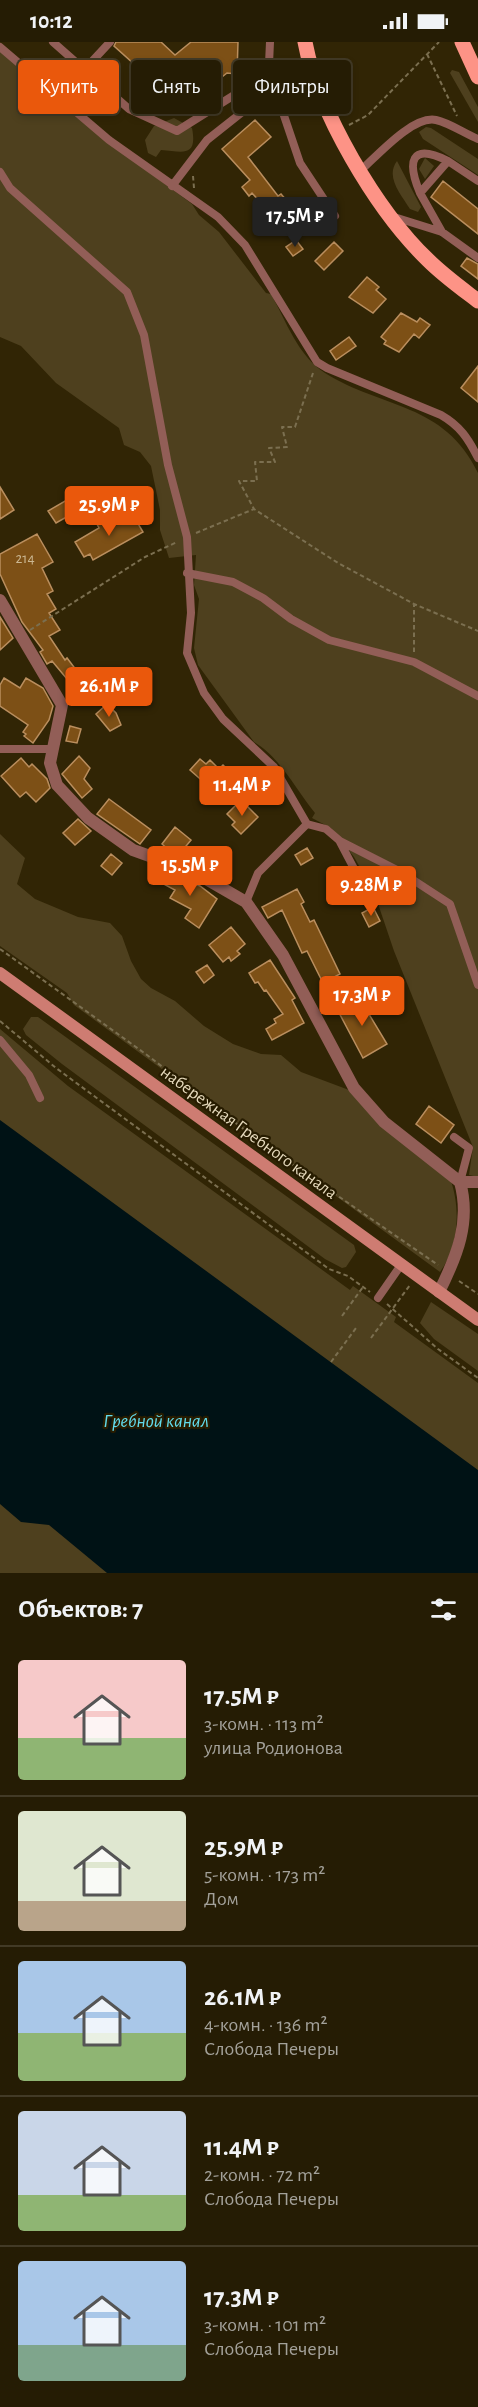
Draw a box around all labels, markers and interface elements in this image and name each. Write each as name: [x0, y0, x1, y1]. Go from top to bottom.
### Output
text: 10:12: [30, 10, 73, 32]
chip: Купить: [18, 60, 119, 114]
chip: Снять: [131, 60, 221, 114]
chip: Фильтры: [233, 60, 351, 114]
pin: 17.5M ₽: [240, 197, 350, 248]
text: 17.5M ₽: [266, 206, 324, 226]
pin: 25.9M ₽: [54, 486, 164, 537]
text: 25.9M ₽: [79, 495, 139, 515]
house number: 214: [15, 551, 35, 566]
pin: 26.1M ₽: [54, 667, 164, 718]
text: 26.1M ₽: [79, 676, 139, 696]
pin: 11.4M ₽: [187, 766, 297, 817]
text: 11.4M ₽: [213, 775, 271, 795]
pin: 15.5M ₽: [135, 846, 245, 897]
text: 15.5M ₽: [161, 855, 219, 875]
pin: 9.28M ₽: [316, 866, 426, 917]
text: 9.28M ₽: [340, 875, 402, 895]
pin: 17.3M ₽: [307, 976, 417, 1027]
text: 17.3M ₽: [333, 985, 391, 1005]
street label: набережная Гребного канала: [157, 1062, 341, 1203]
water label: Гребной канал: [103, 1411, 209, 1431]
icon: filters: [427, 1593, 460, 1626]
text: Объектов: 7: [18, 1596, 143, 1622]
text: 17.5M ₽: [204, 1683, 279, 1709]
icon: home: [66, 1684, 138, 1756]
text: 3-комн. · 113 m²: [204, 1714, 324, 1734]
text: улица Родионова: [204, 1738, 343, 1758]
text: 25.9M ₽: [204, 1834, 283, 1860]
icon: home: [66, 1835, 138, 1907]
text: 5-комн. · 173 m²: [204, 1865, 325, 1885]
text: Дом: [204, 1889, 239, 1909]
text: 26.1M ₽: [204, 1984, 281, 2010]
icon: home: [66, 1985, 138, 2057]
text: 4-комн. · 136 m²: [204, 2015, 327, 2035]
text: Слобода Печеры: [204, 2039, 339, 2059]
text: 11.4M ₽: [204, 2134, 279, 2160]
icon: home: [66, 2135, 138, 2207]
text: 2-комн. · 72 m²: [204, 2165, 320, 2185]
text: Слобода Печеры: [204, 2189, 339, 2209]
text: 17.3M ₽: [204, 2284, 279, 2310]
icon: home: [66, 2285, 138, 2357]
text: 3-комн. · 101 m²: [204, 2315, 326, 2335]
text: Слобода Печеры: [204, 2339, 339, 2359]

